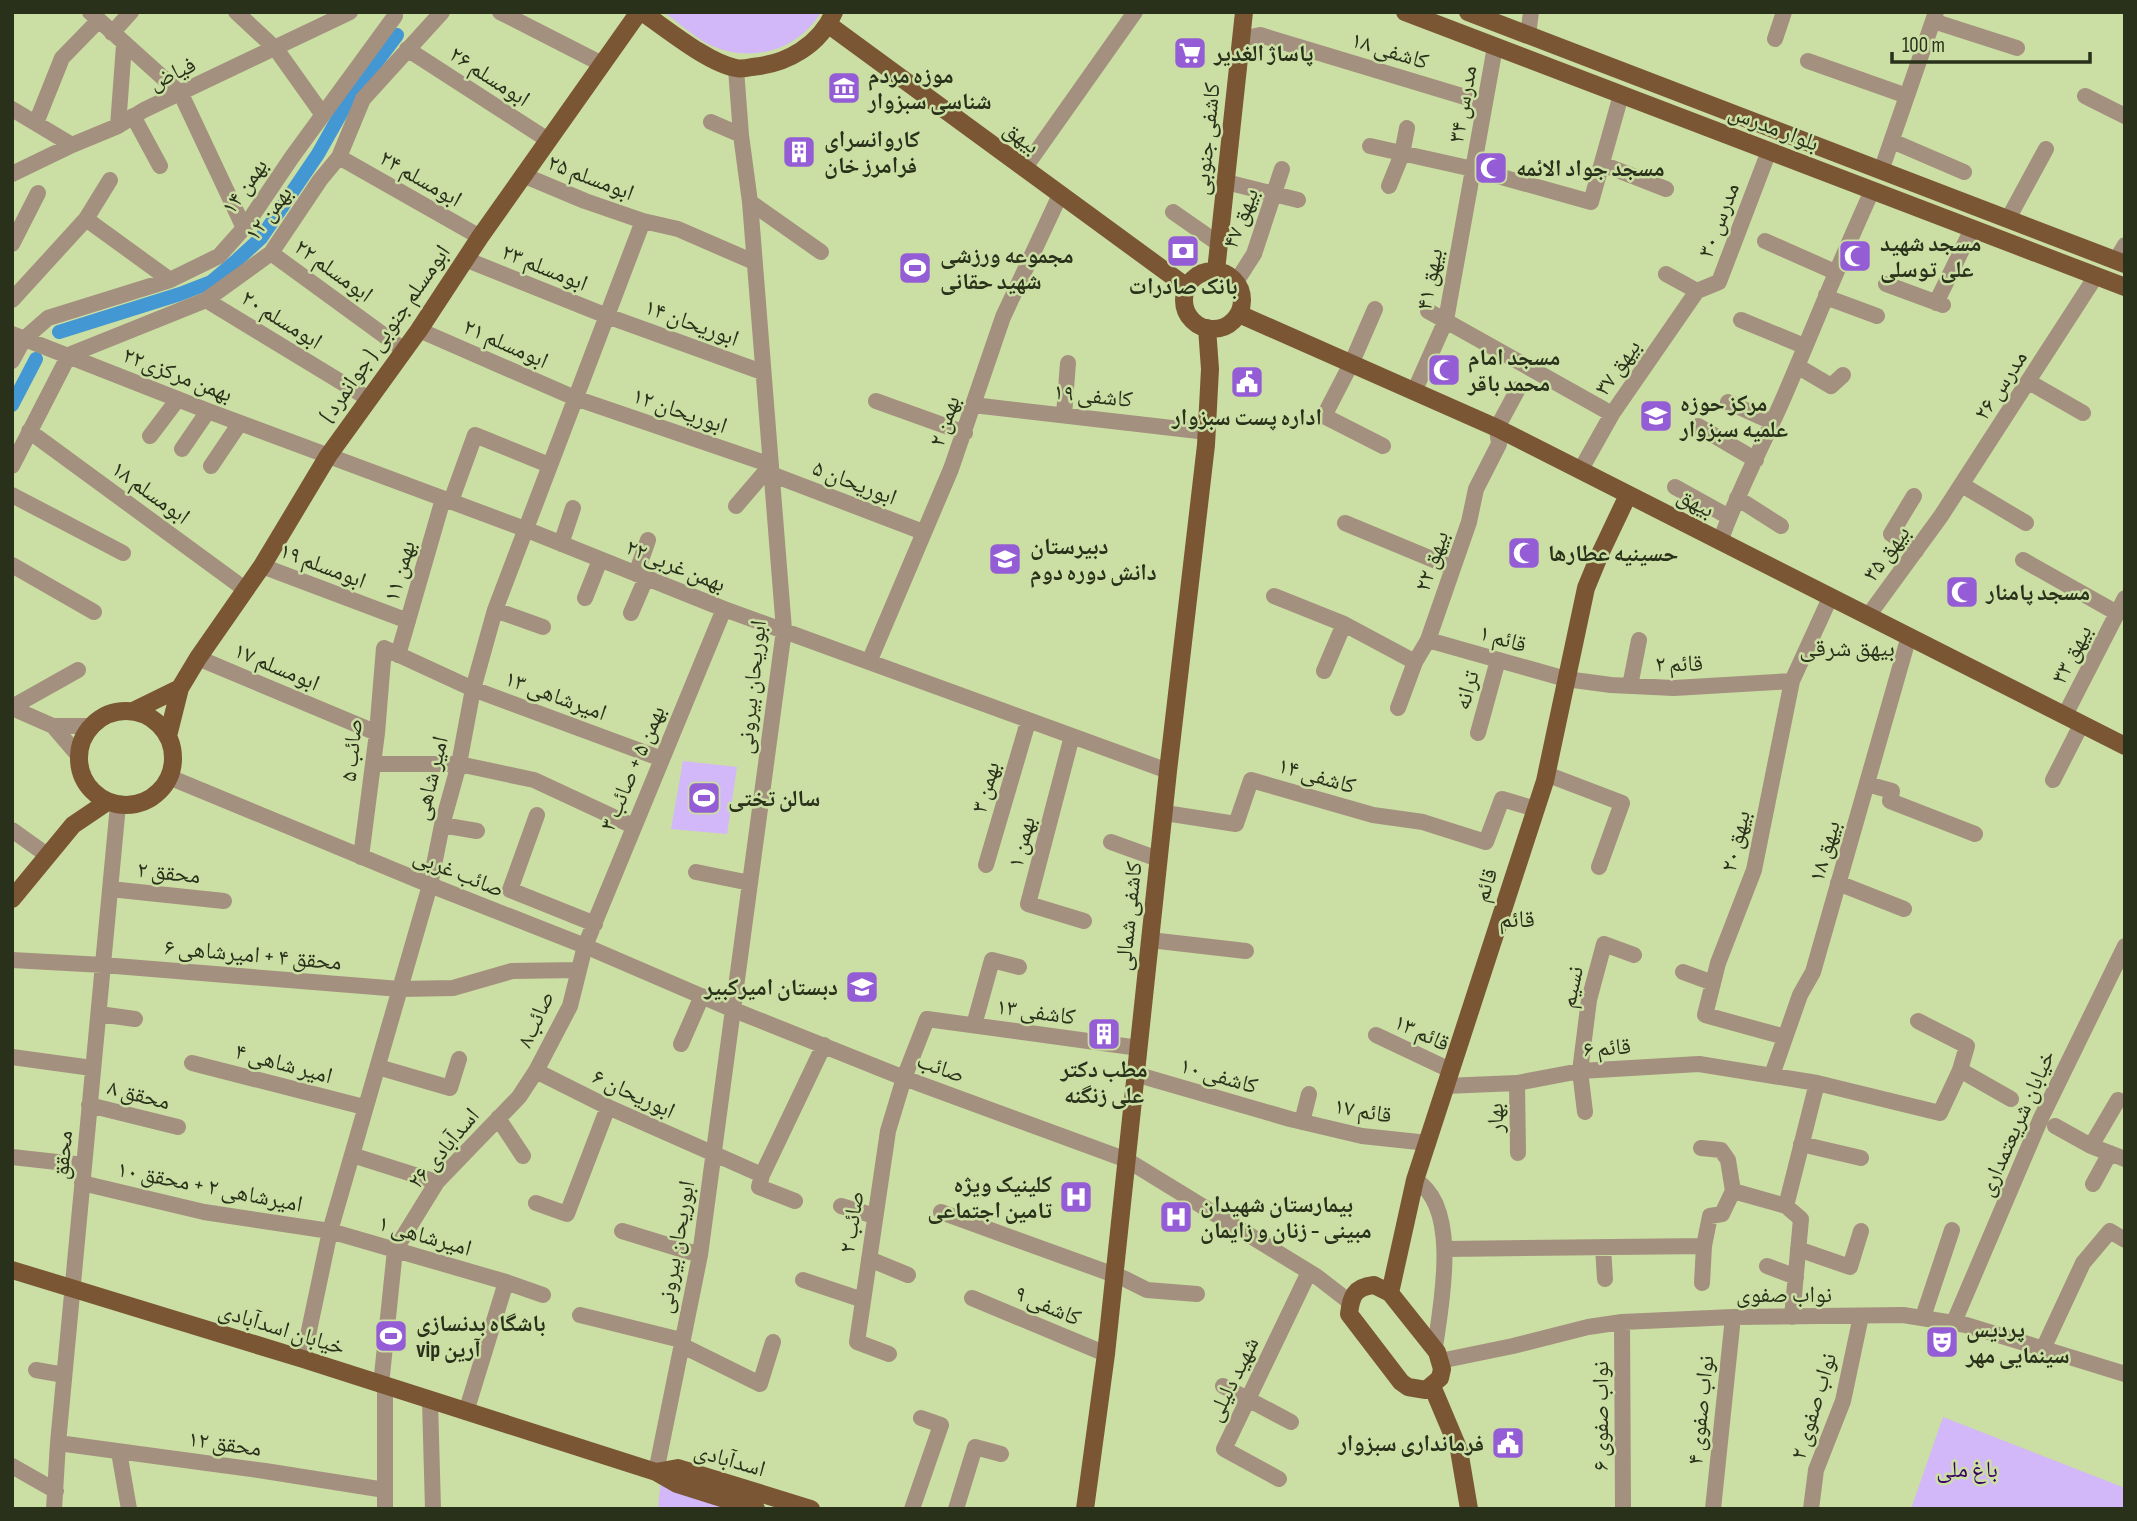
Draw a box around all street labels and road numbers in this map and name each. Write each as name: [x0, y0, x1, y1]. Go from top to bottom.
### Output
street label: کاشفی ۱۸: [1348, 26, 1432, 76]
street label: ابومسلم ۲۶: [443, 40, 535, 114]
street label: فیاض: [144, 51, 201, 97]
street label: مدرس ۳۴: [1442, 63, 1484, 145]
street label: کاشفی جنوبی: [1187, 81, 1227, 197]
street label: بلوار مدرس: [1725, 98, 1823, 158]
street label: بیهق: [998, 115, 1045, 160]
street label: ابومسلم ۲۴: [374, 144, 467, 214]
street label: ابومسلم ۲۵: [543, 149, 638, 208]
street label: بهمن ۱۴: [215, 153, 274, 220]
street label: مدرس ۳۰: [1692, 179, 1746, 262]
street label: بهمن ۱۲: [239, 180, 299, 247]
street label: بیهق ۴۷: [1217, 184, 1265, 253]
street label: ابومسلم ۲۲: [288, 233, 378, 310]
street label: ابومسلم ۲۳: [497, 238, 592, 299]
street label: ابومسلم جنوبی ( جوانمرد ): [313, 239, 457, 428]
street label: بیهق ۴۱: [1410, 246, 1450, 313]
street label: ابومسلم ۲۰: [235, 284, 327, 357]
street label: ابوریحان ۱۴: [641, 293, 743, 353]
street label: ابومسلم ۲۱: [458, 313, 553, 376]
street label: بیهق ۳۷: [1588, 334, 1647, 401]
street label: ۲۲بهمن مرکزی: [119, 341, 236, 409]
street label: مدرس ۲۶: [1968, 345, 2034, 426]
street label: کاشفی ۱۹: [1052, 378, 1134, 414]
street label: ابوریحان ۱۲: [629, 382, 731, 440]
street label: بهمن ۲: [923, 392, 967, 450]
street label: ابوریحان ۵: [809, 454, 901, 512]
street label: ابومسلم ۱۸: [105, 455, 195, 532]
street label: بیهق: [1672, 482, 1719, 524]
street label: بیهق ۳۵: [1857, 520, 1916, 587]
street label: بیهق ۲۲: [1409, 527, 1455, 595]
street label: ۲۲بهمن غربی: [622, 533, 730, 599]
street label: ابومسلم ۱۹: [275, 537, 370, 596]
street label: بهمن ۱۱: [378, 537, 422, 605]
street label: ابوریحان بیرونی: [731, 619, 773, 755]
street label: قائم ۱: [1476, 619, 1530, 660]
street label: بیهق ۳۳: [2045, 620, 2099, 689]
street label: ابومسلم ۱۷: [229, 636, 324, 698]
street label: قائم ۲: [1655, 650, 1703, 679]
street label: امیرشاهی ۱۳: [501, 665, 610, 727]
street label: ترانه: [1448, 667, 1486, 713]
street label: بهمن ۵ + صائب ۳: [594, 701, 672, 835]
street label: صائب ۵: [335, 717, 369, 783]
street label: امیر شاهی: [407, 733, 455, 823]
street label: کاشفی ۱۴: [1275, 752, 1359, 801]
street label: بهمن ۳: [965, 758, 1007, 816]
street label: بیهق ۲۰: [1715, 808, 1757, 875]
street label: بهمن ۱: [1002, 814, 1042, 871]
street label: بیهق ۱۸: [1803, 817, 1847, 885]
street label: صائب غربی: [409, 842, 508, 904]
street label: محقق ۲: [136, 856, 202, 890]
street label: کاشفی شمالی: [1109, 860, 1149, 972]
street label: قائم: [1467, 865, 1505, 906]
street label: محقق ۴ + امیرشاهی ۶: [163, 933, 343, 977]
street label: نسیم: [1554, 964, 1591, 1011]
street label: صائب۸: [511, 987, 561, 1052]
street label: کاشفی ۱۳: [995, 993, 1078, 1031]
street label: قائم ۱۳: [1389, 1008, 1454, 1059]
street label: قائم ۶: [1582, 1032, 1632, 1065]
street label: امیر شاهی ۴: [232, 1038, 335, 1090]
street label: صائب: [913, 1046, 968, 1089]
street label: خیابان شریعتمداری: [1972, 1046, 2062, 1201]
street label: کاشفی ۱۰: [1177, 1052, 1261, 1101]
street label: ابوریحان ۶: [588, 1063, 679, 1125]
street label: محقق ۸: [105, 1074, 173, 1116]
street label: قائم ۱۷: [1332, 1092, 1394, 1131]
street label: اسدآبادی ۲۶: [402, 1102, 486, 1195]
street label: بهار: [1482, 1103, 1510, 1134]
street label: محقق: [47, 1129, 79, 1181]
street label: امیرشاهی ۲ + محقق ۱۰: [115, 1155, 305, 1219]
street label: ابوریحان بیرونی: [651, 1179, 701, 1316]
street label: صائب ۲: [833, 1189, 871, 1255]
street label: امیرشاهی ۱: [375, 1209, 475, 1263]
street label: کاشفی ۹: [1010, 1280, 1085, 1333]
street label: نواب صفوی: [1736, 1281, 1832, 1309]
street label: خیابان اسدآبادی: [215, 1296, 348, 1361]
street label: شهید دلیلی: [1200, 1332, 1265, 1426]
street label: نواب صفوی ۲: [1784, 1350, 1843, 1463]
street label: نواب صفوی ۴: [1681, 1354, 1721, 1466]
street label: نواب صفوی ۶: [1587, 1361, 1615, 1471]
street label: محقق ۱۲: [186, 1425, 263, 1463]
street label: اسدآبادی: [691, 1436, 769, 1483]

